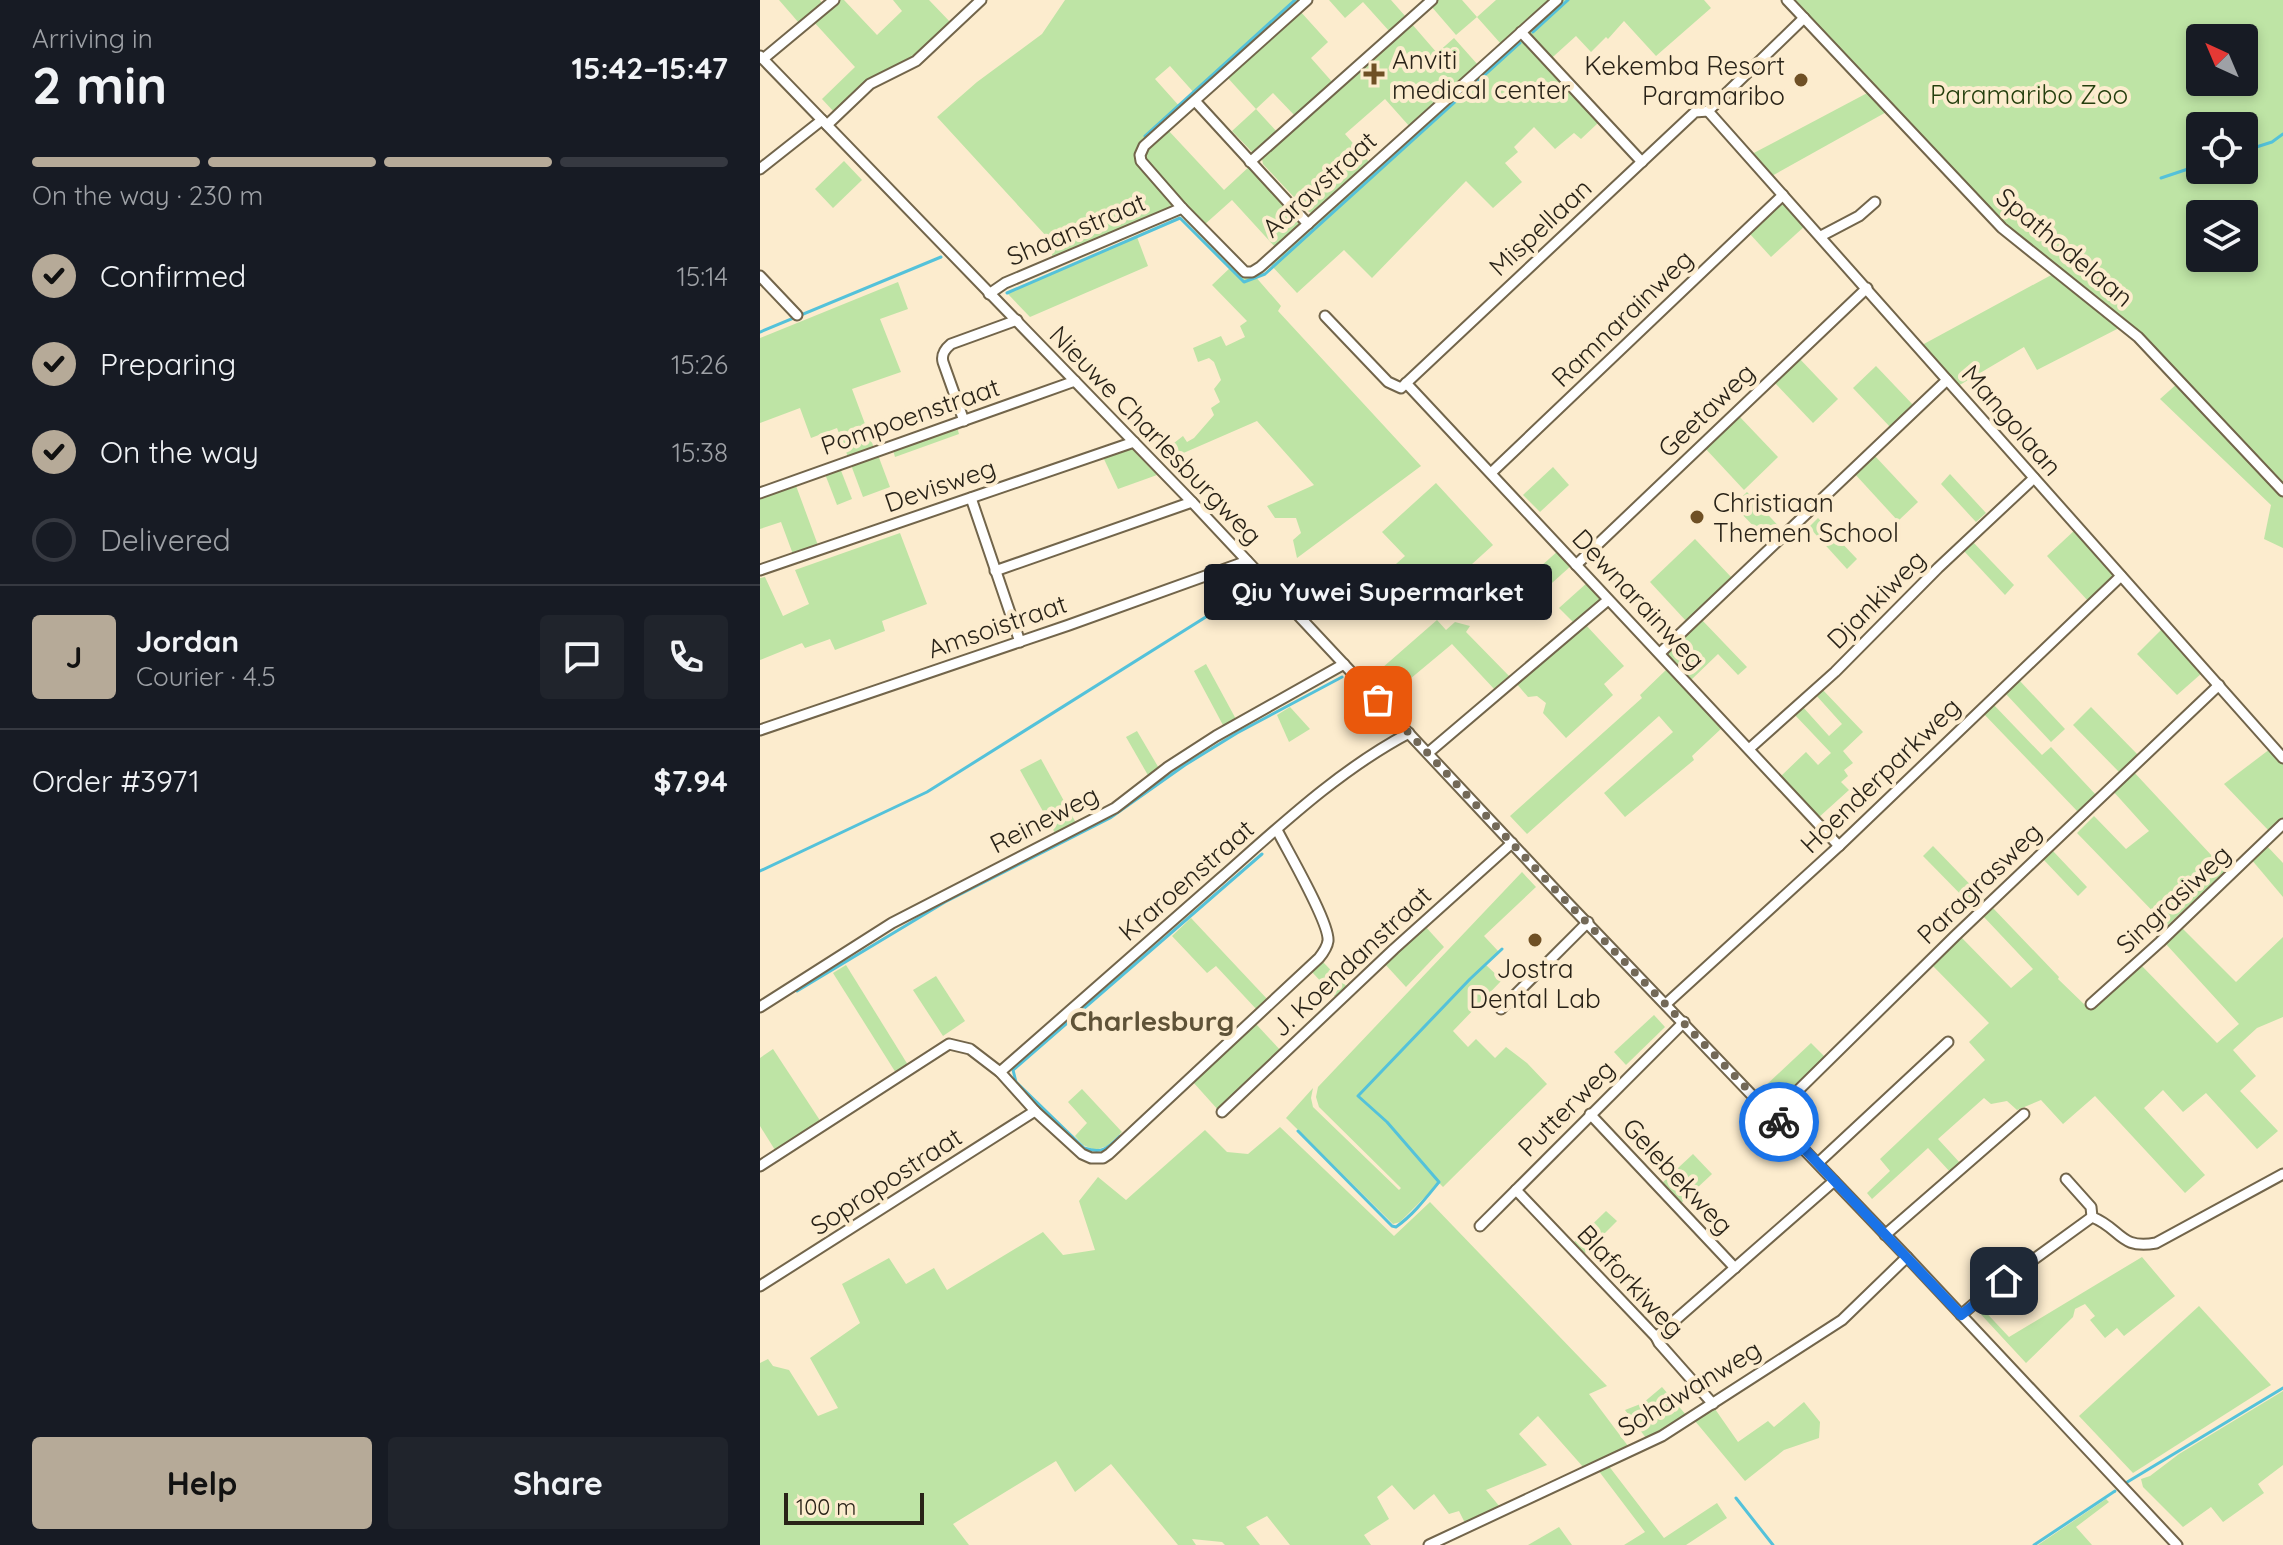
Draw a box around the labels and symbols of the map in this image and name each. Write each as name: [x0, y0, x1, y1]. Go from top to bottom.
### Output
north arrow: [2186, 24, 2258, 96]
place label: Anviti medical center: [1392, 43, 1571, 106]
place label: Kekemba Resort Paramaribo: [1584, 49, 1785, 112]
marker: Anviti medical center: [1363, 63, 1385, 85]
marker: Kekemba Resort Paramaribo: [1792, 71, 1810, 89]
park label: Paramaribo Zoo: [1930, 78, 2128, 111]
street label: Aaravstraat: [1255, 124, 1383, 244]
street label: Mispellaan: [1482, 171, 1598, 283]
street label: Spathodelaan: [1990, 180, 2140, 314]
street label: Shaanstraat: [1002, 185, 1150, 273]
street label: Ramnarainweg: [1544, 242, 1700, 394]
street label: Nieuwe Charlesburgweg: [1043, 318, 1269, 552]
street label: Geetaweg: [1651, 356, 1761, 464]
street label: Mangolaan: [1955, 358, 2069, 482]
street label: Pompoenstraat: [816, 370, 1004, 462]
street label: Devisweg: [880, 451, 1000, 519]
place label: Christiaan Themen School: [1713, 486, 1899, 549]
marker: Christiaan Themen School: [1688, 508, 1706, 526]
street label: Dewnarainweg: [1565, 522, 1713, 676]
street label: Djankiweg: [1820, 543, 1932, 655]
callout: Qiu Yuwei Supermarket: [1204, 564, 1552, 620]
street label: Amsoistraat: [923, 587, 1071, 665]
pin: [1344, 666, 1412, 734]
street label: Hoenderparkweg: [1793, 690, 1967, 860]
street label: Reineweg: [984, 778, 1104, 860]
street label: Kraroenstraat: [1111, 812, 1261, 948]
street label: Paragrasweg: [1910, 815, 2048, 951]
street label: Singrasiweg: [2109, 837, 2237, 961]
street label: J. Koendanstraat: [1264, 878, 1438, 1044]
marker: Jostra Dental Lab: [1526, 931, 1544, 949]
place label: Jostra Dental Lab: [1469, 952, 1601, 1015]
district label: Charlesburg: [1070, 1003, 1234, 1038]
street label: Putterweg: [1510, 1052, 1622, 1164]
courier: [1739, 1082, 1819, 1162]
street label: Gelebekweg: [1616, 1111, 1740, 1241]
street label: Sopropostraat: [804, 1120, 968, 1242]
street label: Blaforkiweg: [1570, 1218, 1692, 1344]
pin: [1970, 1247, 2038, 1315]
street label: Sohawanweg: [1611, 1332, 1767, 1444]
scale bar: [784, 1489, 924, 1525]

